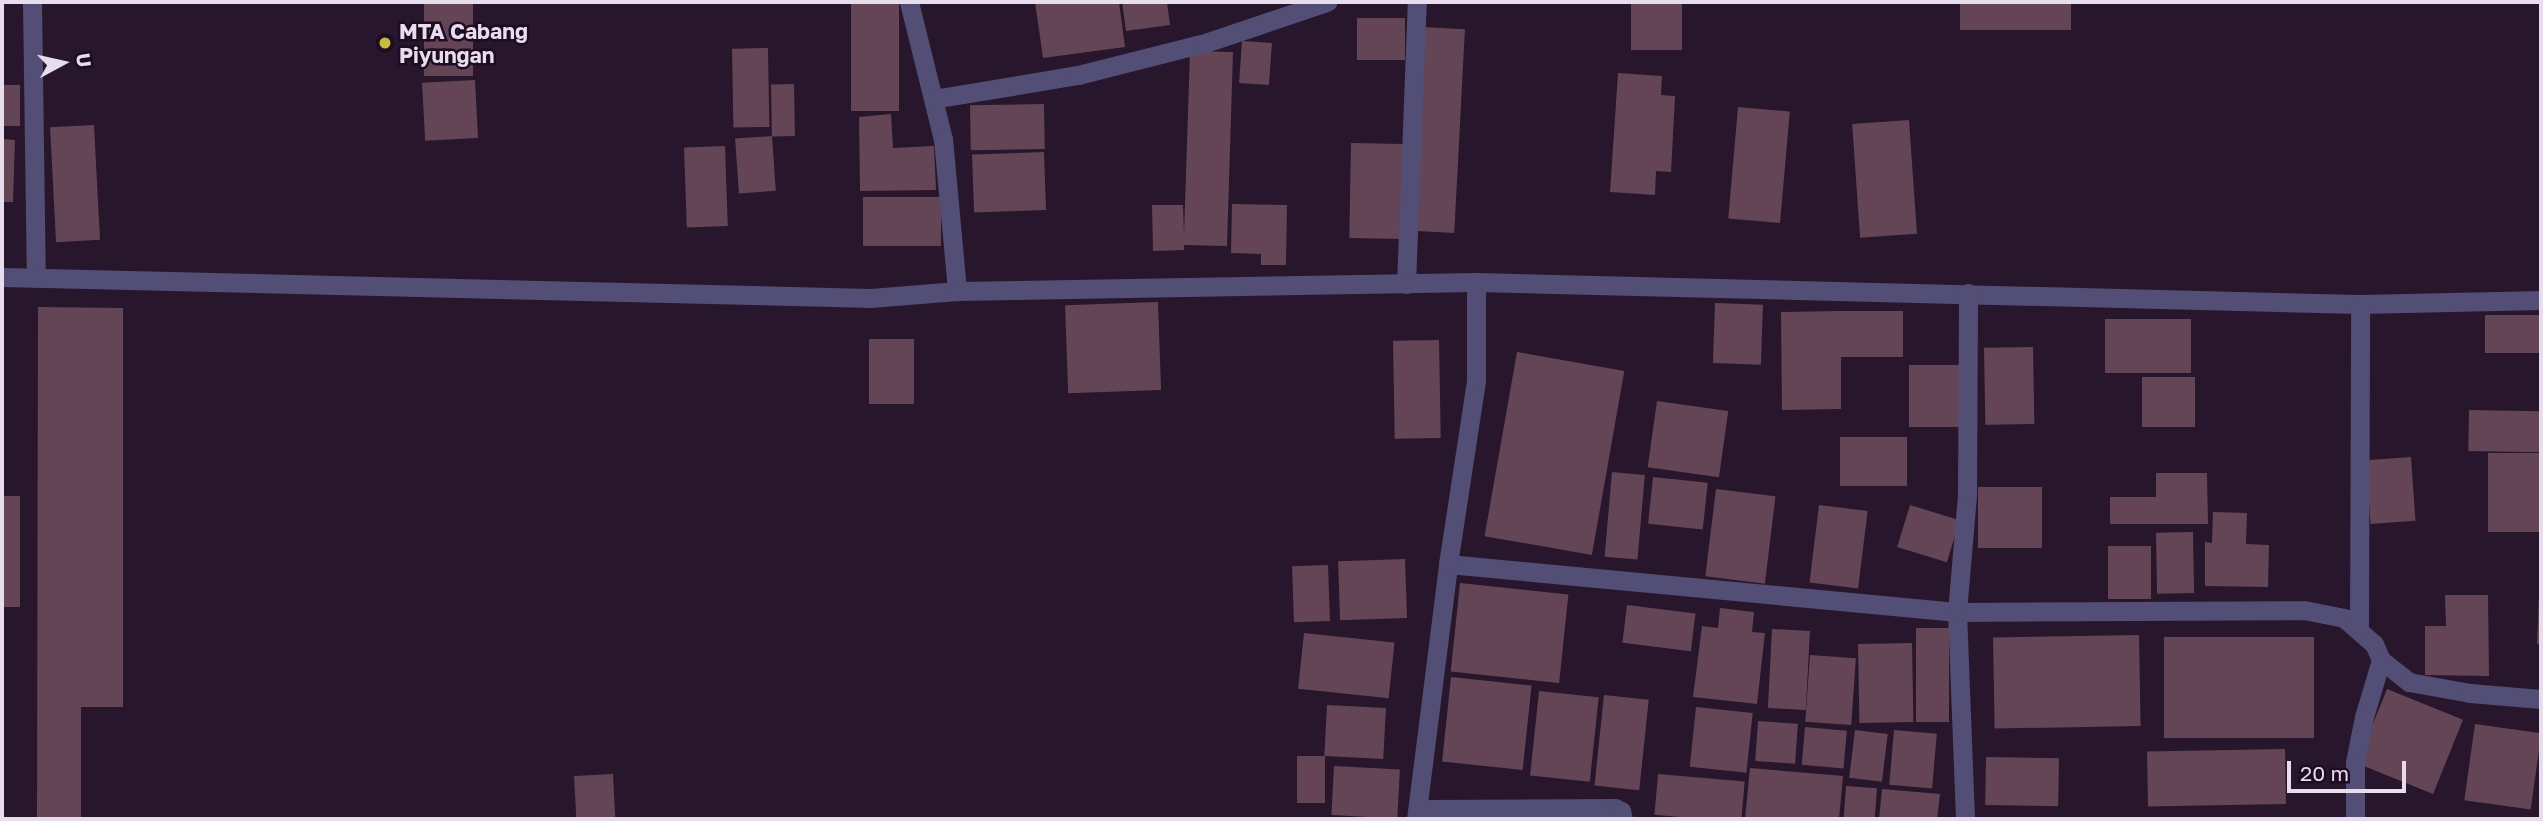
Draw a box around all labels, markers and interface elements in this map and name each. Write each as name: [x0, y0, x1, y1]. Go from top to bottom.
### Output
place label: MTA Cabang Piyungan: [399, 18, 528, 68]
north arrow: [28, 28, 98, 98]
marker: MTA Cabang Piyungan: [377, 35, 393, 51]
text: U: [72, 52, 97, 68]
scale bar: [2291, 748, 2410, 792]
text: 20 m: [2300, 760, 2349, 786]

